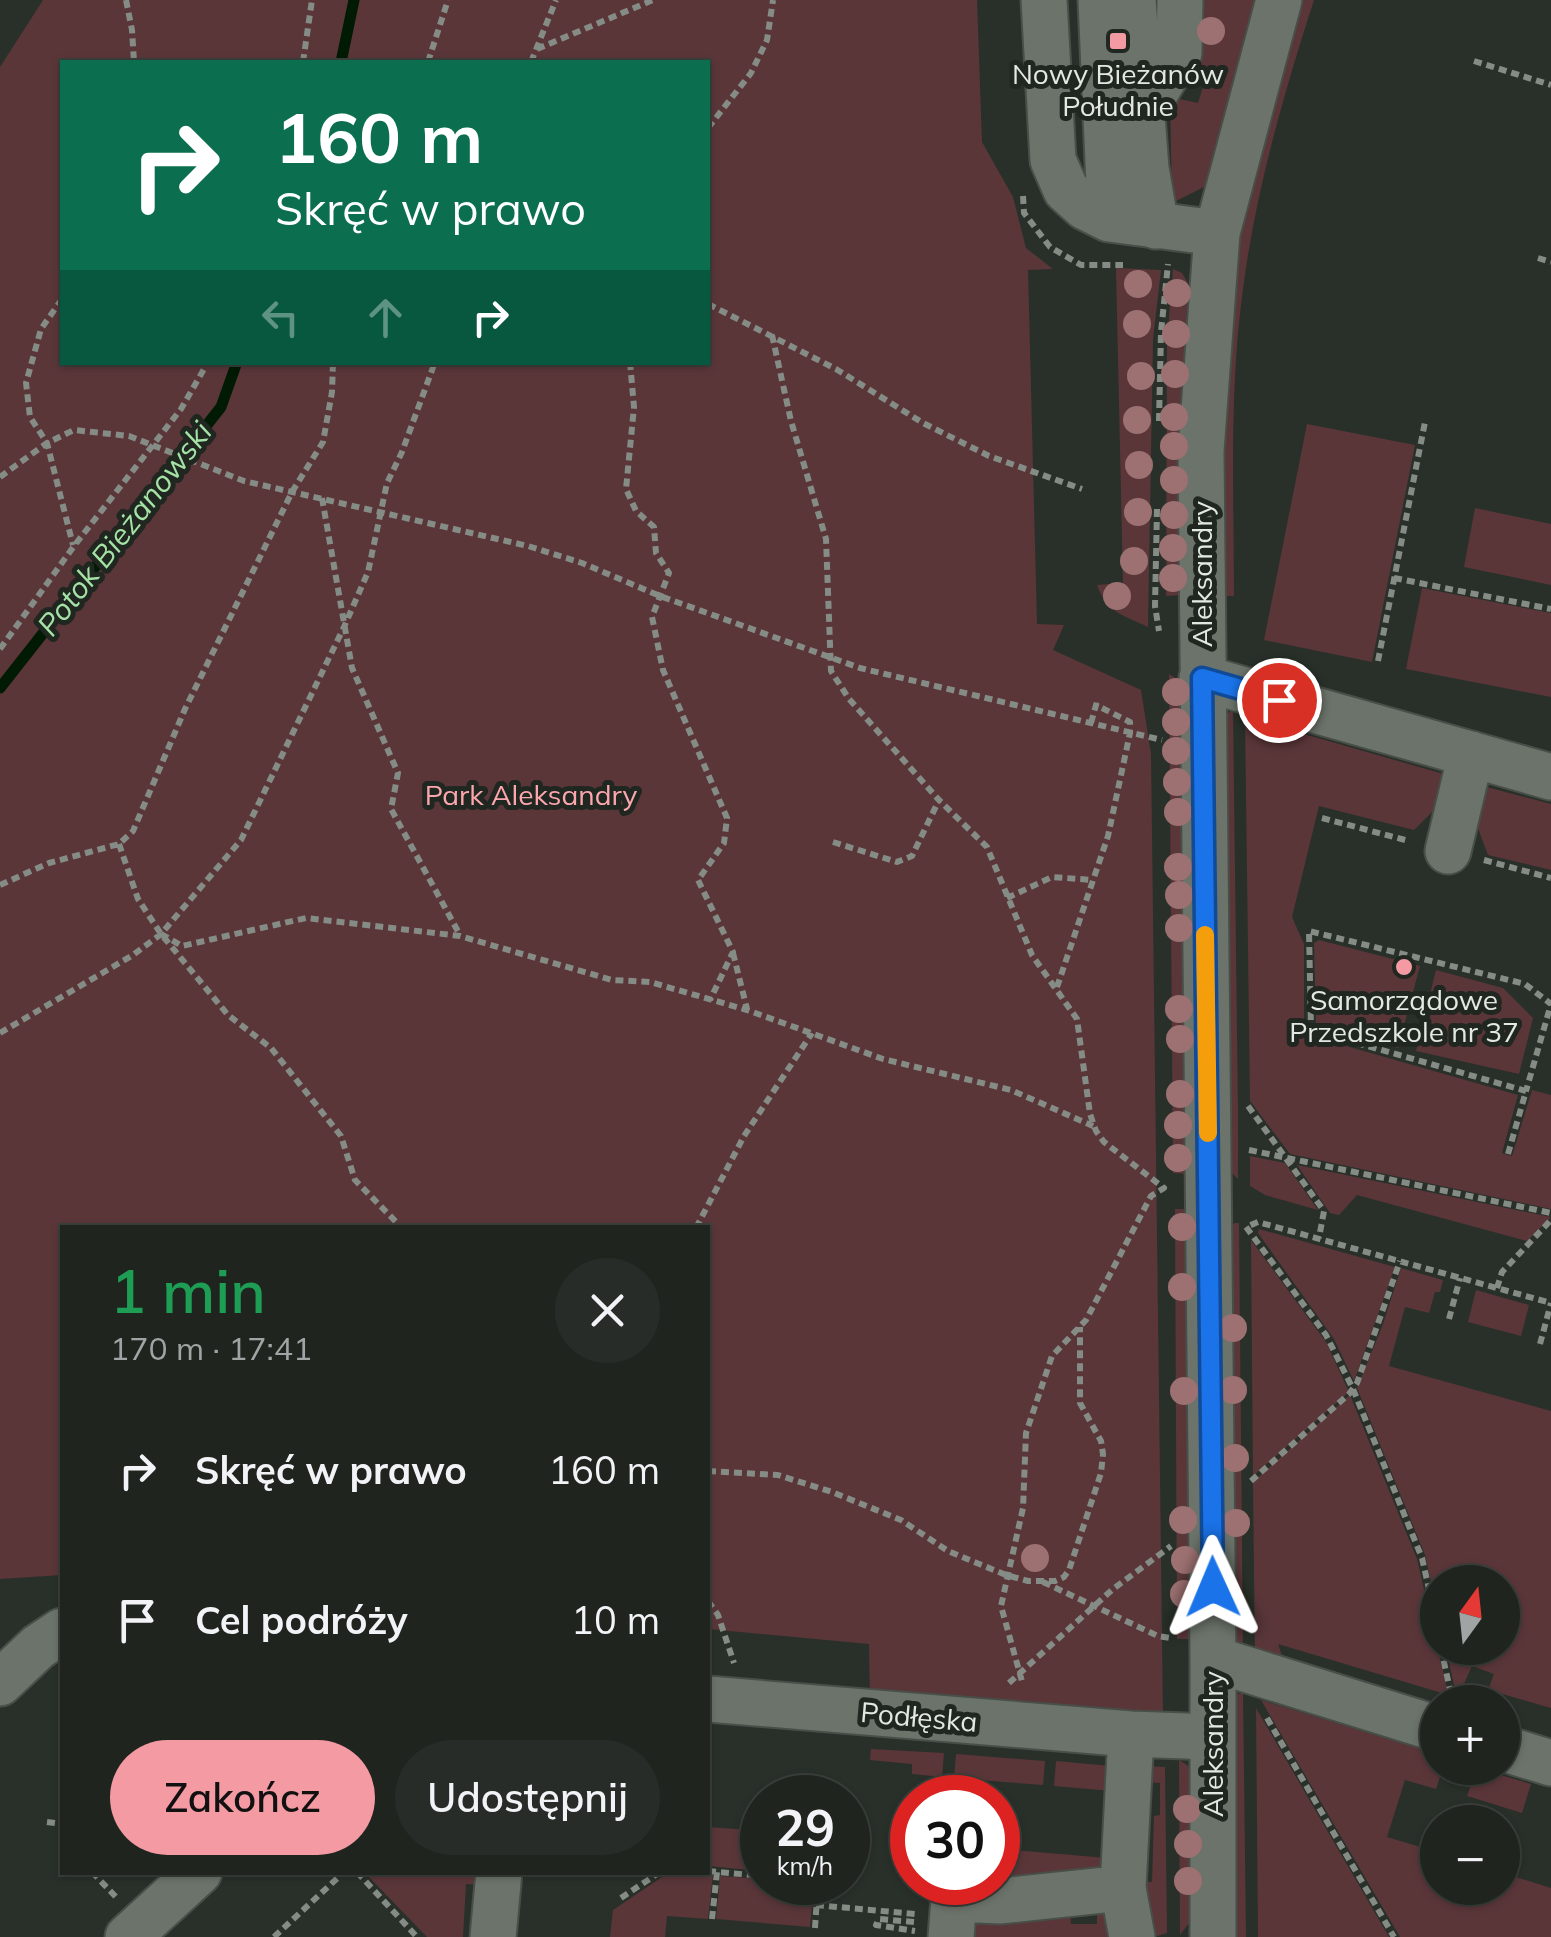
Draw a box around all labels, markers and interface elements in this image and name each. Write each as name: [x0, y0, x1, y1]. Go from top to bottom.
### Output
marker: Nowy Bieżanów Południe: [1107, 30, 1129, 52]
place label: Nowy Bieżanów Południe: [1012, 56, 1224, 123]
text: 160 m: [275, 93, 483, 181]
icon: right: [110, 100, 240, 230]
text: Skręć w prawo: [275, 180, 586, 236]
icon: left: [253, 290, 308, 345]
icon: ahead: [358, 290, 413, 345]
icon: right: [463, 290, 518, 345]
water label: Potok Bieżanowski: [29, 413, 220, 643]
street label: Aleksandry: [1184, 501, 1219, 647]
pin: [1237, 658, 1322, 743]
icon: arrive: [1252, 673, 1307, 728]
park label: Park Aleksandry: [425, 777, 637, 812]
marker: Samorządowe Przedszkole nr 37: [1393, 956, 1415, 978]
place label: Samorządowe Przedszkole nr 37: [1289, 982, 1519, 1049]
text: 1 min: [110, 1253, 266, 1328]
button: close: [555, 1258, 660, 1363]
text: 170 m · 17:41: [110, 1328, 312, 1368]
icon: right: [110, 1443, 165, 1498]
text: Skręć w prawo: [195, 1446, 467, 1494]
text: 160 m: [548, 1446, 660, 1494]
position arrow: [1161, 1535, 1265, 1639]
north arrow: [1420, 1565, 1520, 1665]
map controls: [1420, 1565, 1520, 1905]
icon: arrive: [110, 1593, 165, 1648]
text: Cel podróży: [195, 1596, 408, 1644]
text: 10 m: [571, 1596, 660, 1644]
street label: Aleksandry: [1195, 1671, 1230, 1817]
button: +: [1420, 1685, 1520, 1785]
street label: Podłęska: [859, 1694, 979, 1739]
button: Zakończ: [110, 1740, 375, 1855]
button: Udostępnij: [395, 1740, 660, 1855]
speed limit sign: 30: [890, 1775, 1020, 1905]
text: 29: [775, 1796, 835, 1859]
button: −: [1420, 1805, 1520, 1905]
text: km/h: [777, 1850, 833, 1881]

